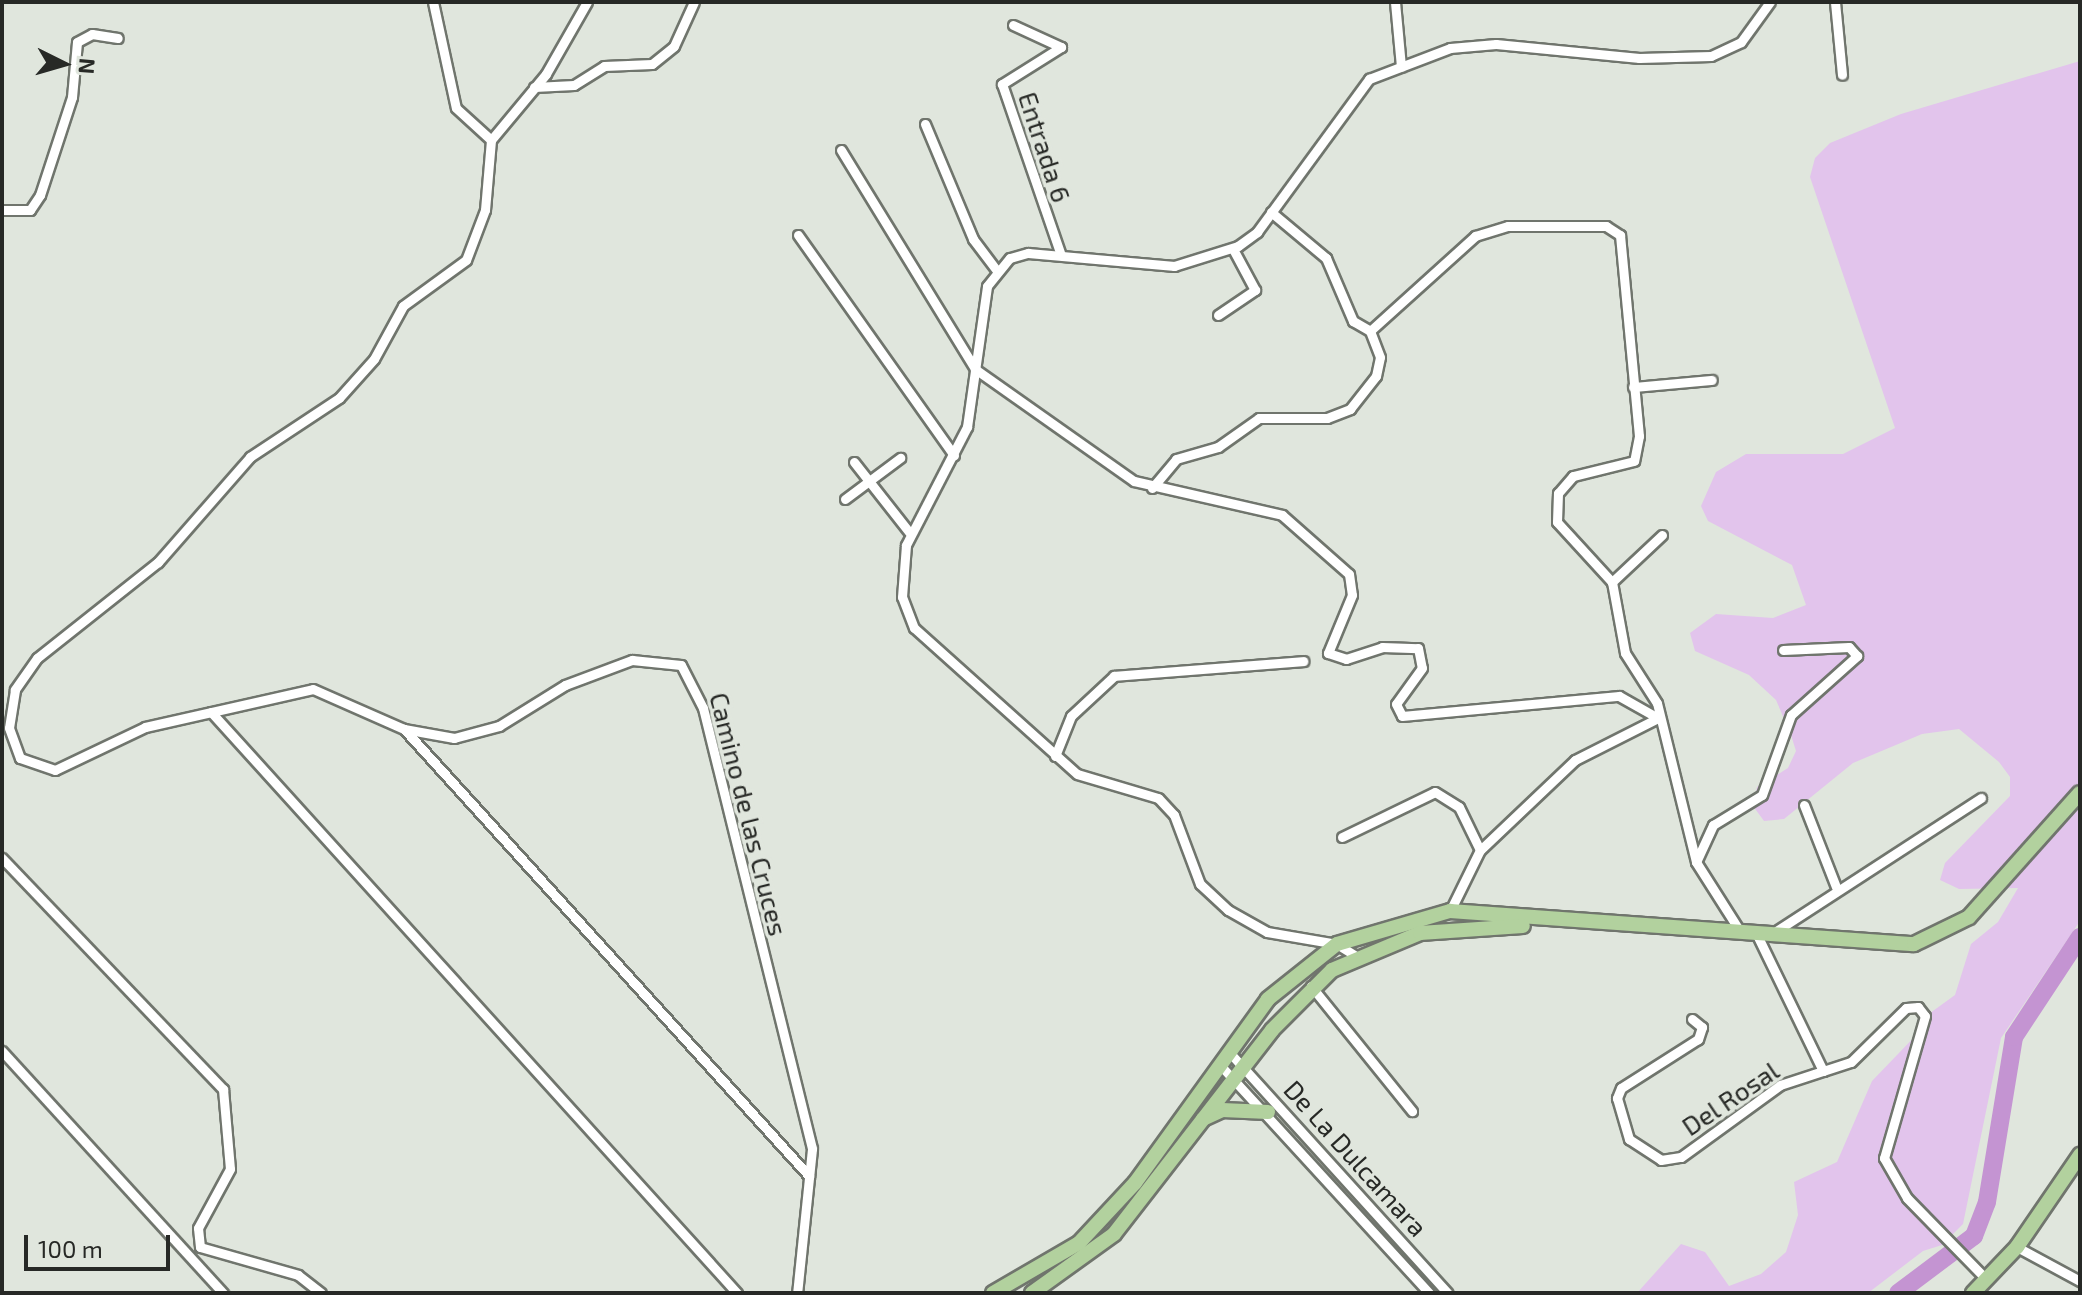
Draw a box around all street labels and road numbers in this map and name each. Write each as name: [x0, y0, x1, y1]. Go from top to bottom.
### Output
street label: Entrada 6: [1013, 88, 1077, 206]
street label: Camino de las Cruces: [704, 689, 794, 939]
street label: Del Rosal: [1675, 1054, 1785, 1142]
street label: De La Dulcamara: [1278, 1074, 1434, 1242]

